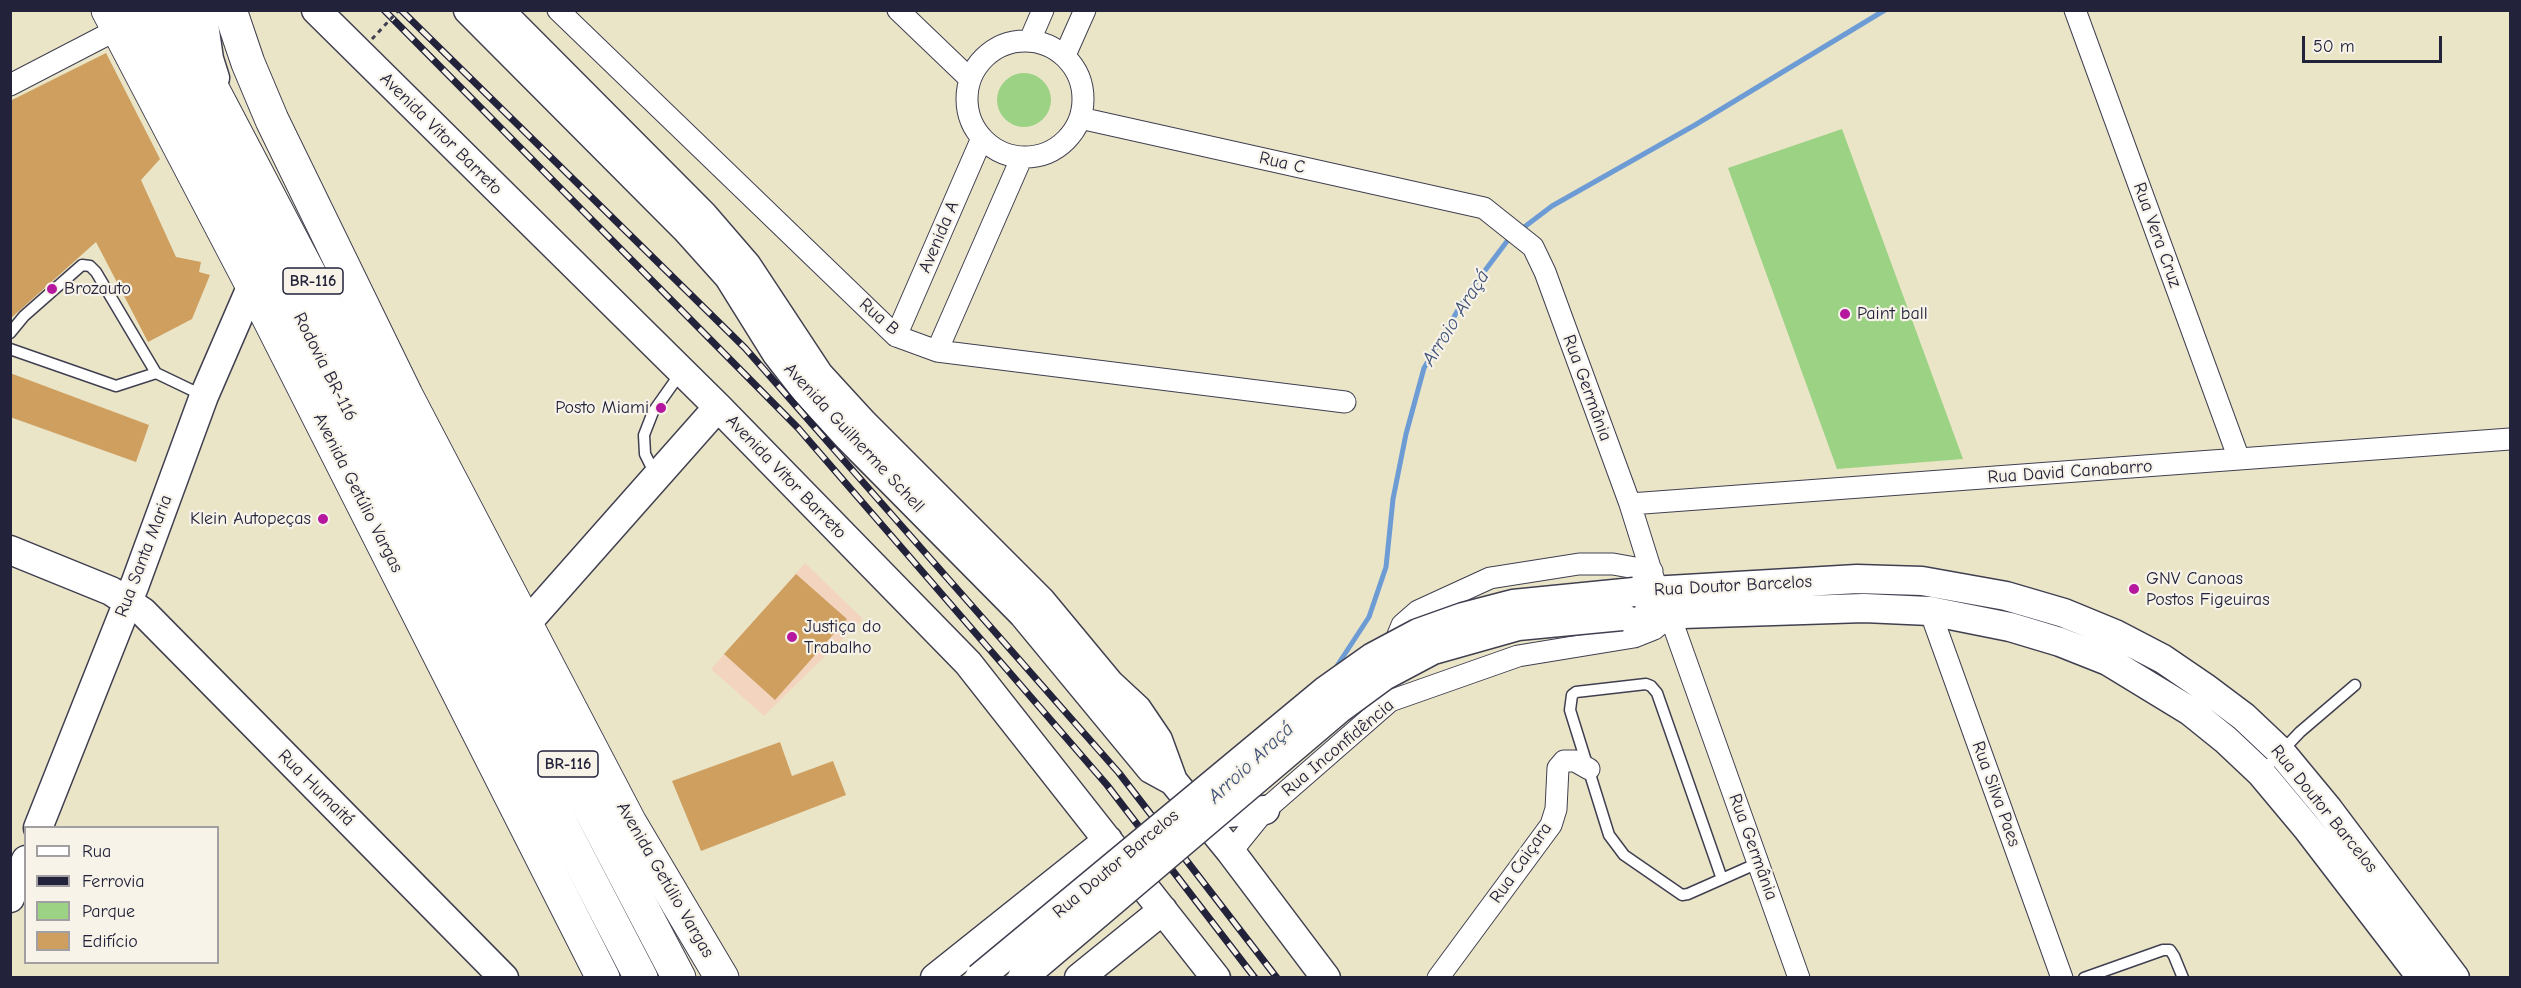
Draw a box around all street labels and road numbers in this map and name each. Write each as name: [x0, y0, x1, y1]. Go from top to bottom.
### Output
street label: Avenida Vitor Barreto: [375, 68, 507, 200]
street label: Rua C: [1257, 147, 1307, 179]
street label: Rua Vera Cruz: [2128, 180, 2186, 290]
street label: Avenida A: [914, 198, 964, 276]
road number: BR-116: [283, 268, 343, 294]
street label: Rua B: [854, 294, 904, 340]
street label: Rodovia BR-116: [288, 309, 362, 425]
street label: Rua Germânia: [1558, 332, 1616, 444]
street label: Avenida Guilherme Schell: [779, 359, 929, 517]
street label: Avenida Getúlio Vargas: [308, 410, 408, 576]
street label: Avenida Vitor Barreto: [721, 410, 851, 544]
street label: Rua David Canabarro: [1987, 455, 2153, 489]
street label: Rua Santa Maria: [111, 492, 177, 620]
street label: Rua Doutor Barcelos: [1653, 571, 1813, 601]
street label: Rua Inconfidência: [1277, 695, 1399, 801]
street label: Rua Silva Paes: [1967, 738, 2025, 850]
street label: Rua Doutor Barcelos: [2266, 741, 2382, 877]
street label: Rua Humaitá: [273, 745, 359, 831]
road number: BR-116: [538, 751, 598, 777]
street label: Rua Germânia: [1724, 791, 1782, 903]
street label: Avenida Getúlio Vargas: [612, 798, 718, 962]
street label: Rua Doutor Barcelos: [1048, 805, 1184, 923]
street label: Rua Caiçara: [1485, 818, 1557, 908]

